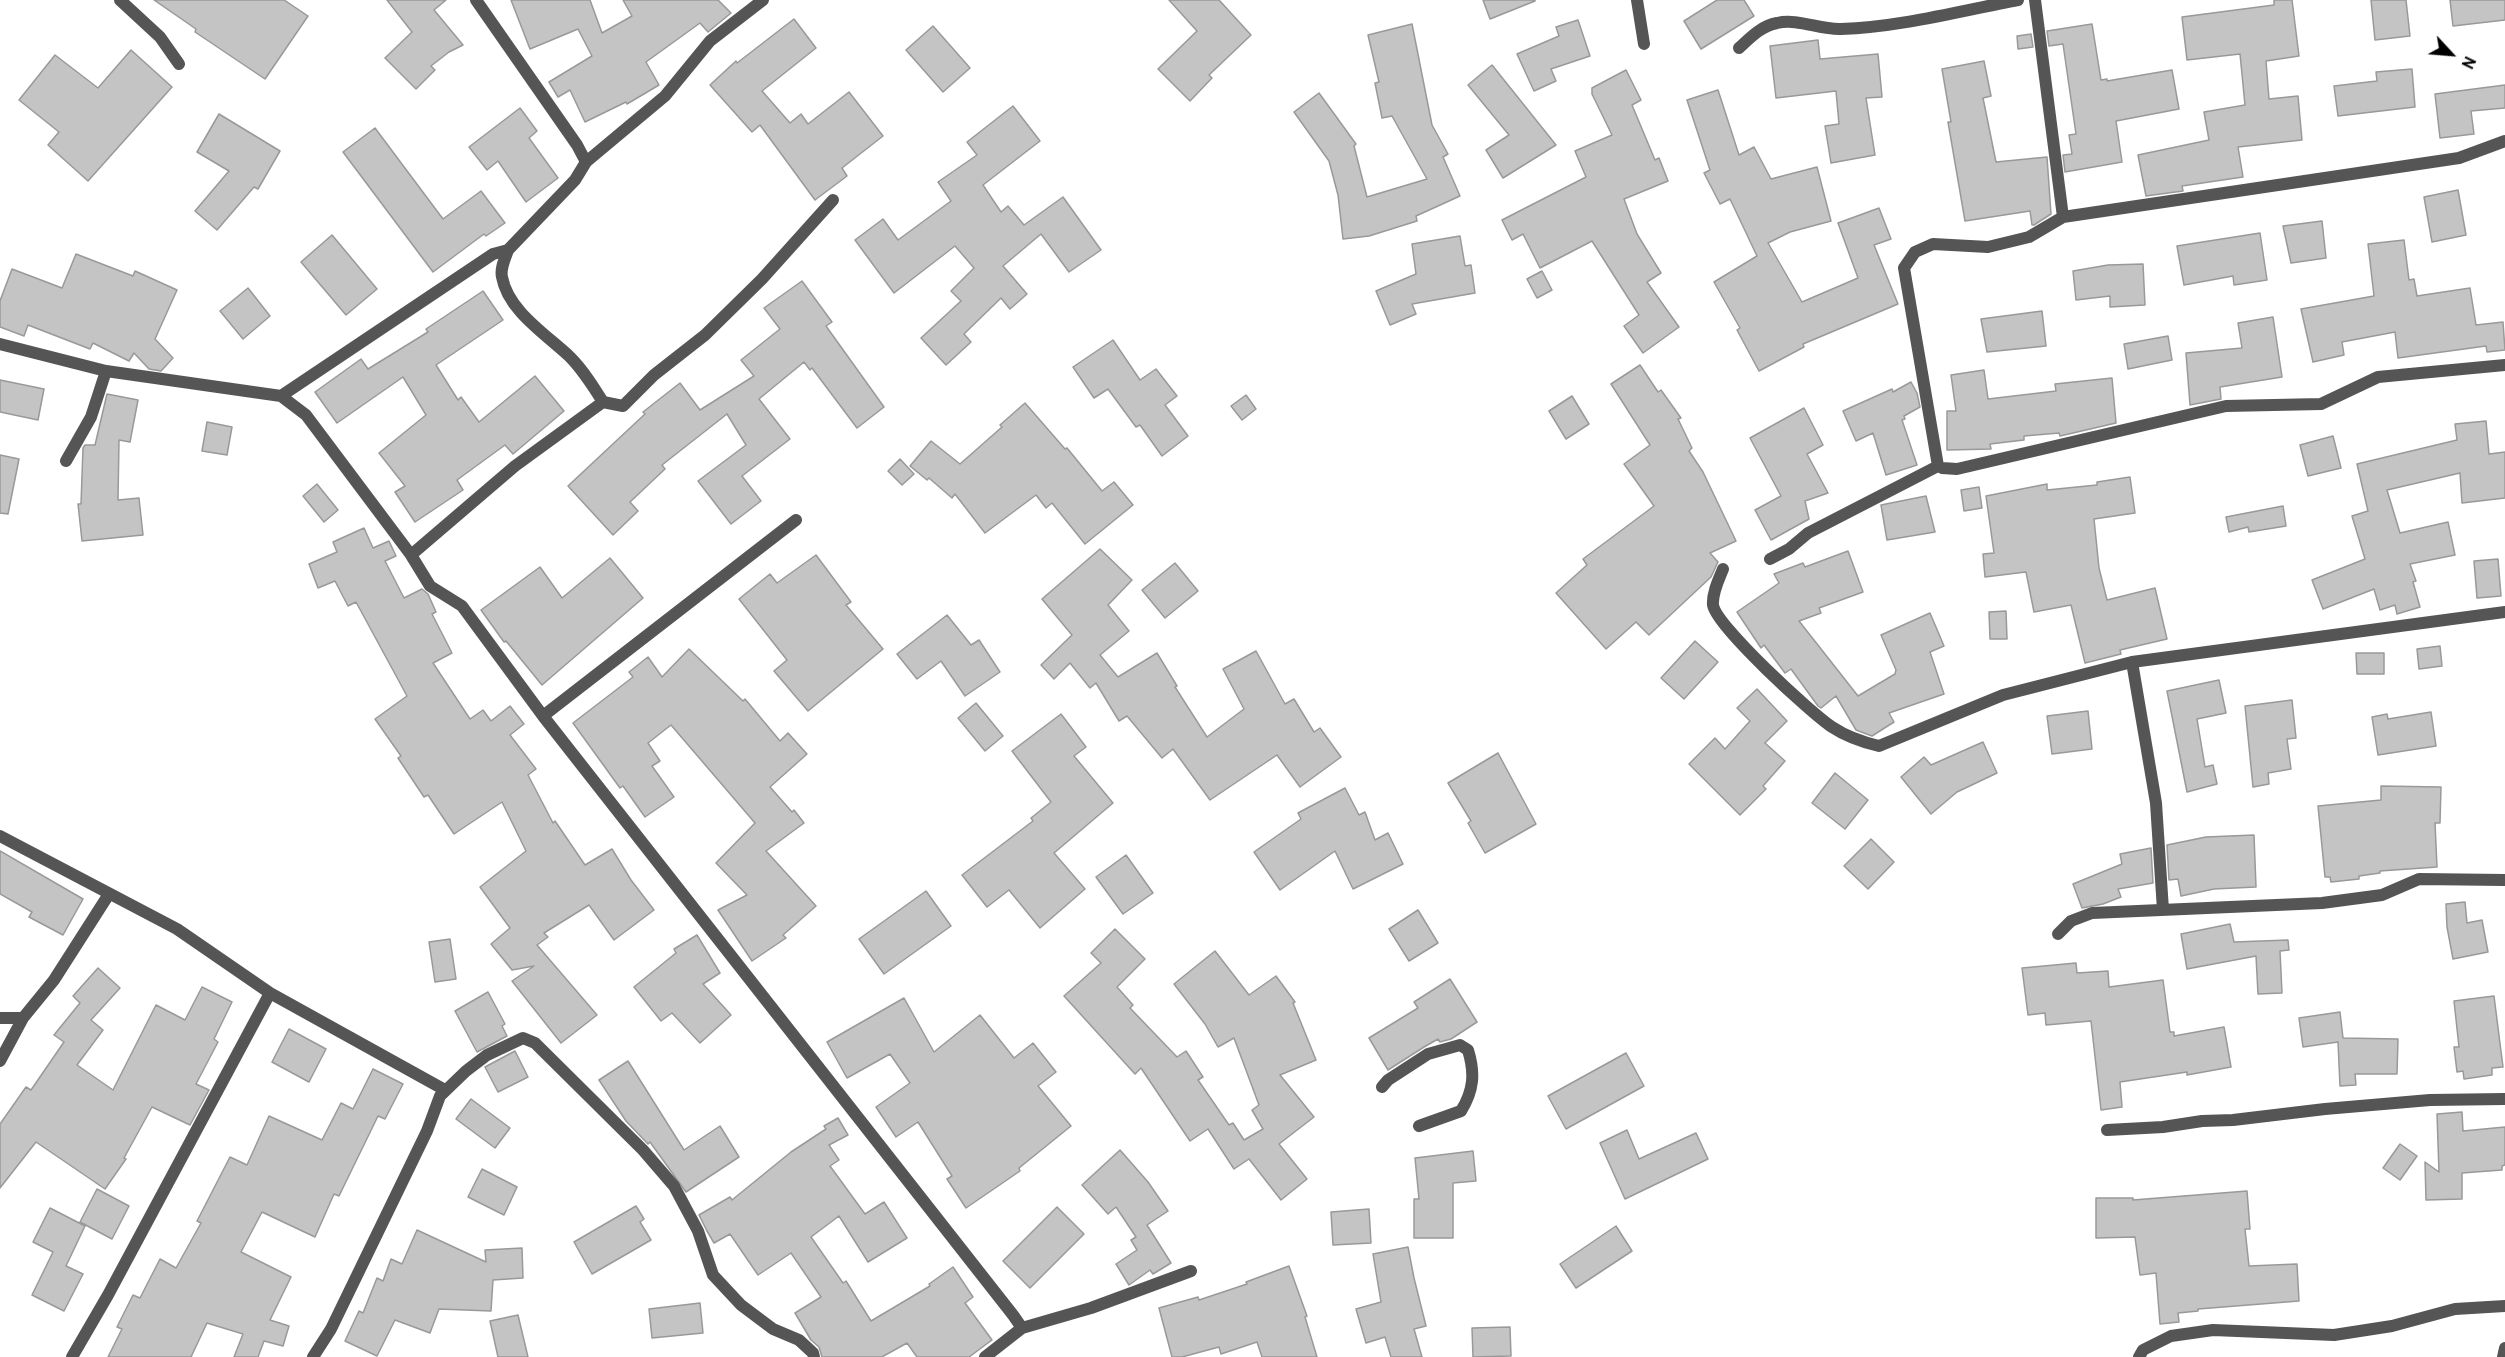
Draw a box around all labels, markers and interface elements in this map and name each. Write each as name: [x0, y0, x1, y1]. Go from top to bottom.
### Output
north arrow: [2421, 24, 2481, 84]
text: N: [2456, 52, 2479, 71]

